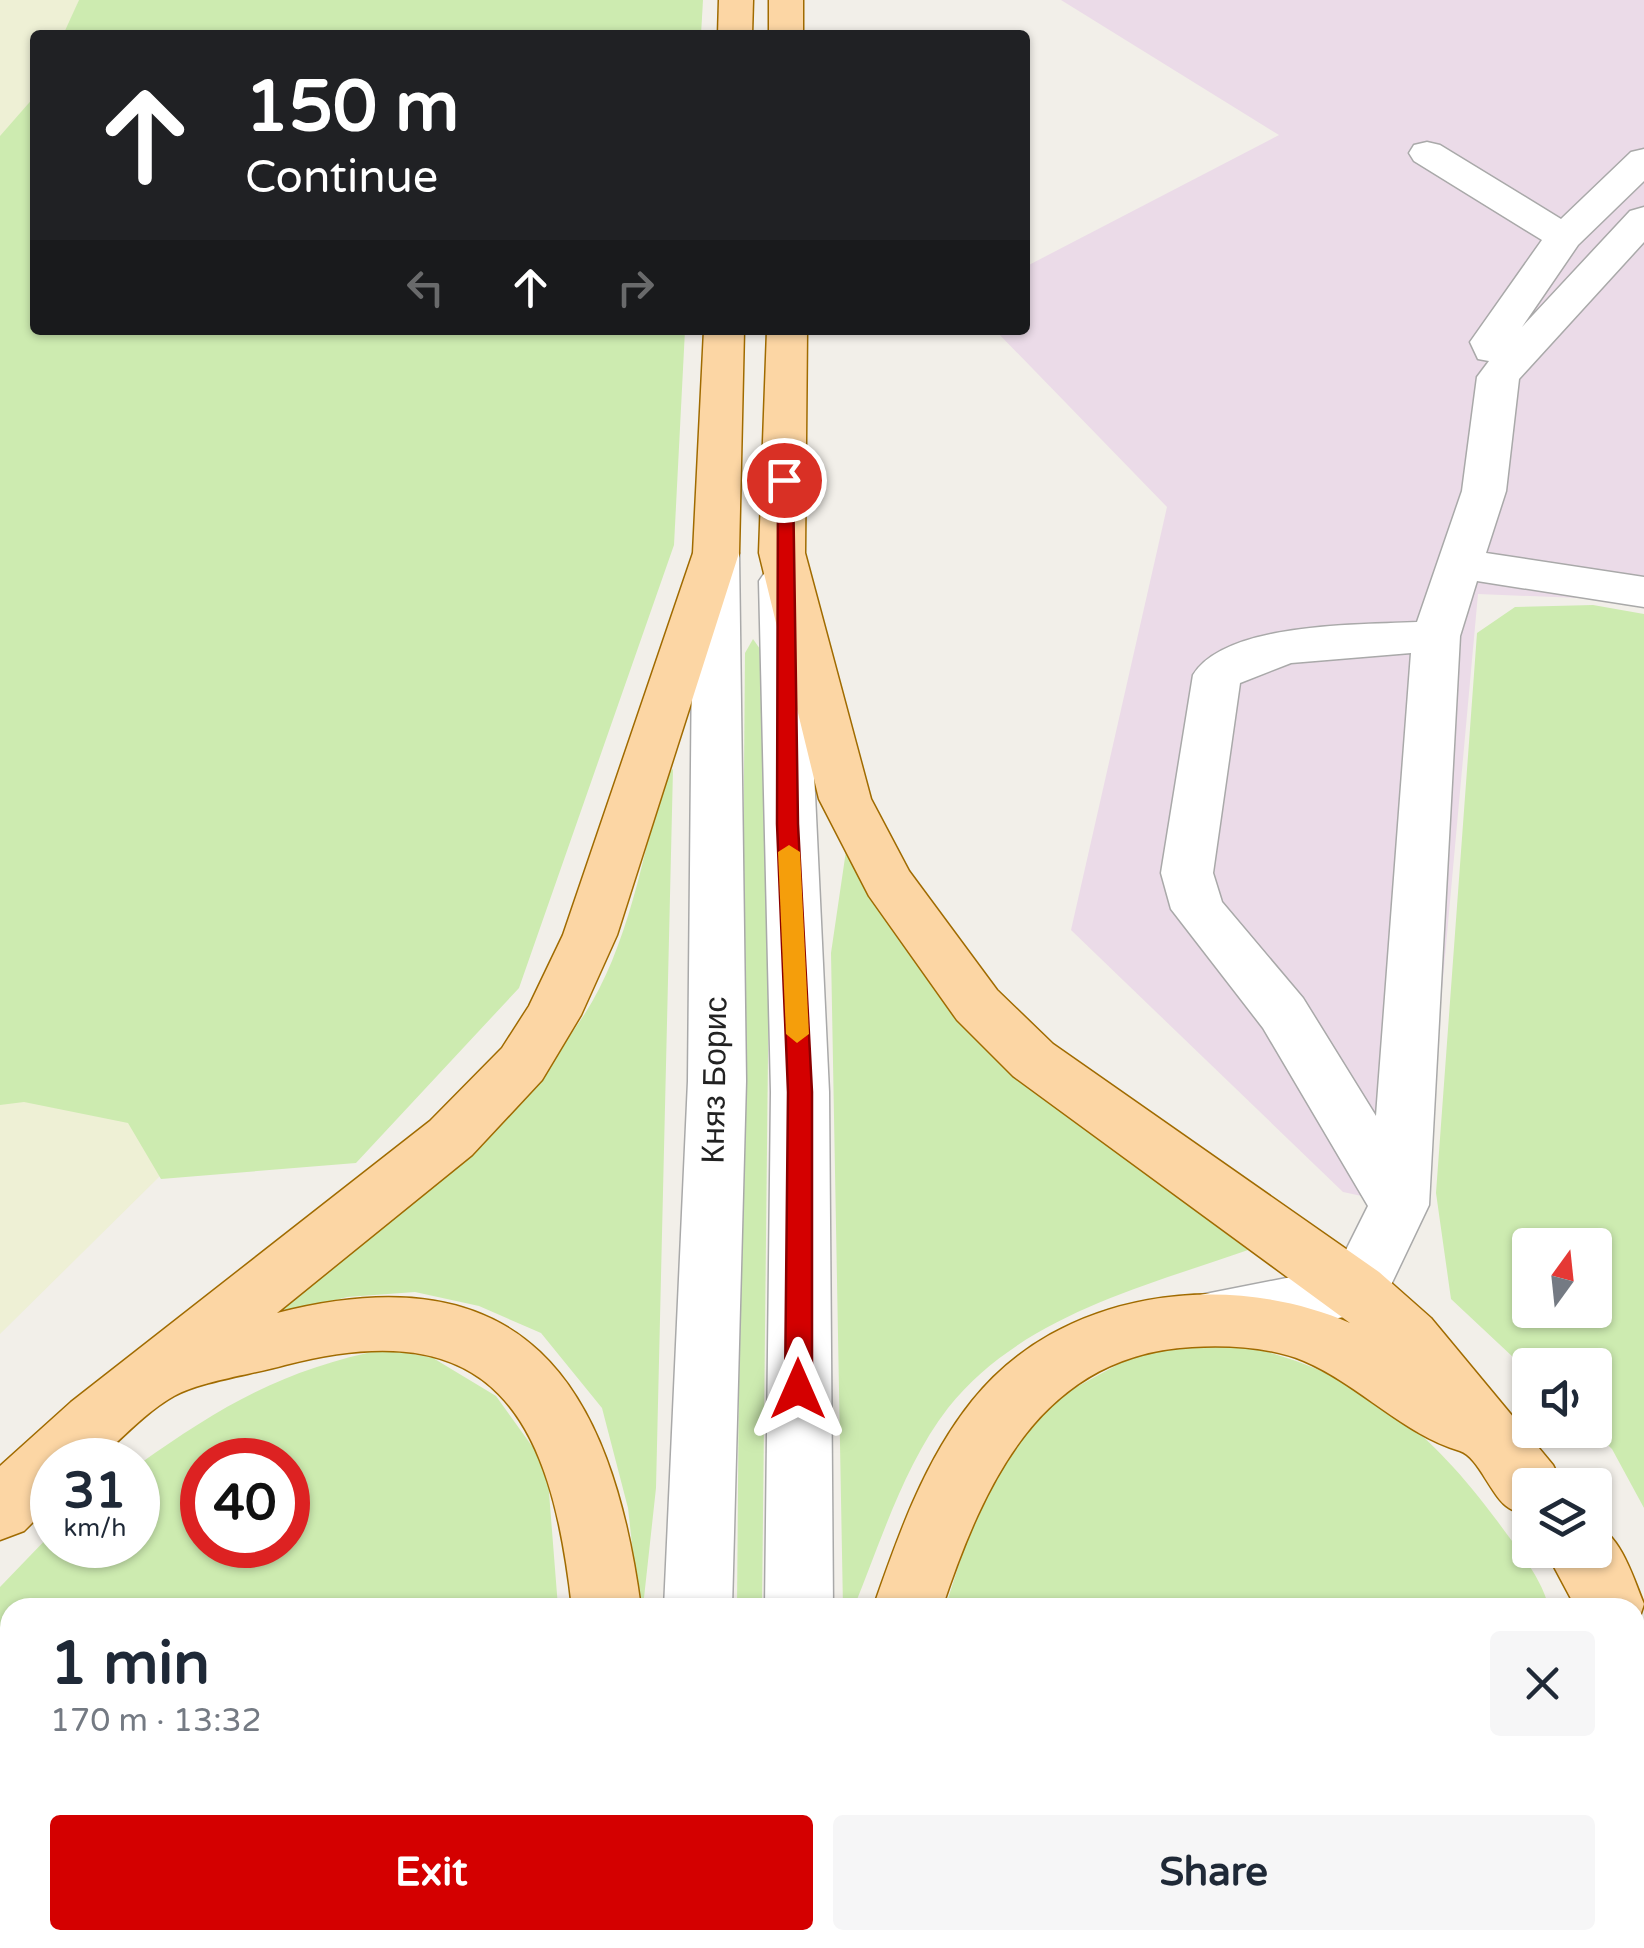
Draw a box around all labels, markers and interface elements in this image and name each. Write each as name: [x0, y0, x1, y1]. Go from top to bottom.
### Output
text: 150 m: [245, 66, 459, 150]
icon: ahead: [80, 70, 210, 200]
text: Continue: [245, 151, 438, 205]
icon: left: [398, 260, 453, 315]
icon: ahead: [503, 260, 558, 315]
icon: right: [608, 260, 663, 315]
pin: [742, 438, 827, 523]
icon: arrive: [757, 453, 812, 508]
street label: Княз Борис: [695, 996, 735, 1164]
north arrow: [1512, 1228, 1612, 1328]
map controls: [1512, 1228, 1612, 1568]
position arrow: [746, 1337, 850, 1441]
button: sound: [1512, 1348, 1612, 1448]
speed limit sign: 40: [180, 1438, 310, 1568]
text: 31: [64, 1461, 126, 1521]
button: layers: [1512, 1468, 1612, 1568]
text: km/h: [64, 1513, 126, 1543]
text: 1 min: [50, 1628, 210, 1700]
button: close: [1490, 1631, 1595, 1736]
text: 170 m · 13:32: [50, 1702, 262, 1740]
button: Exit: [50, 1815, 813, 1930]
button: Share: [833, 1815, 1595, 1930]

